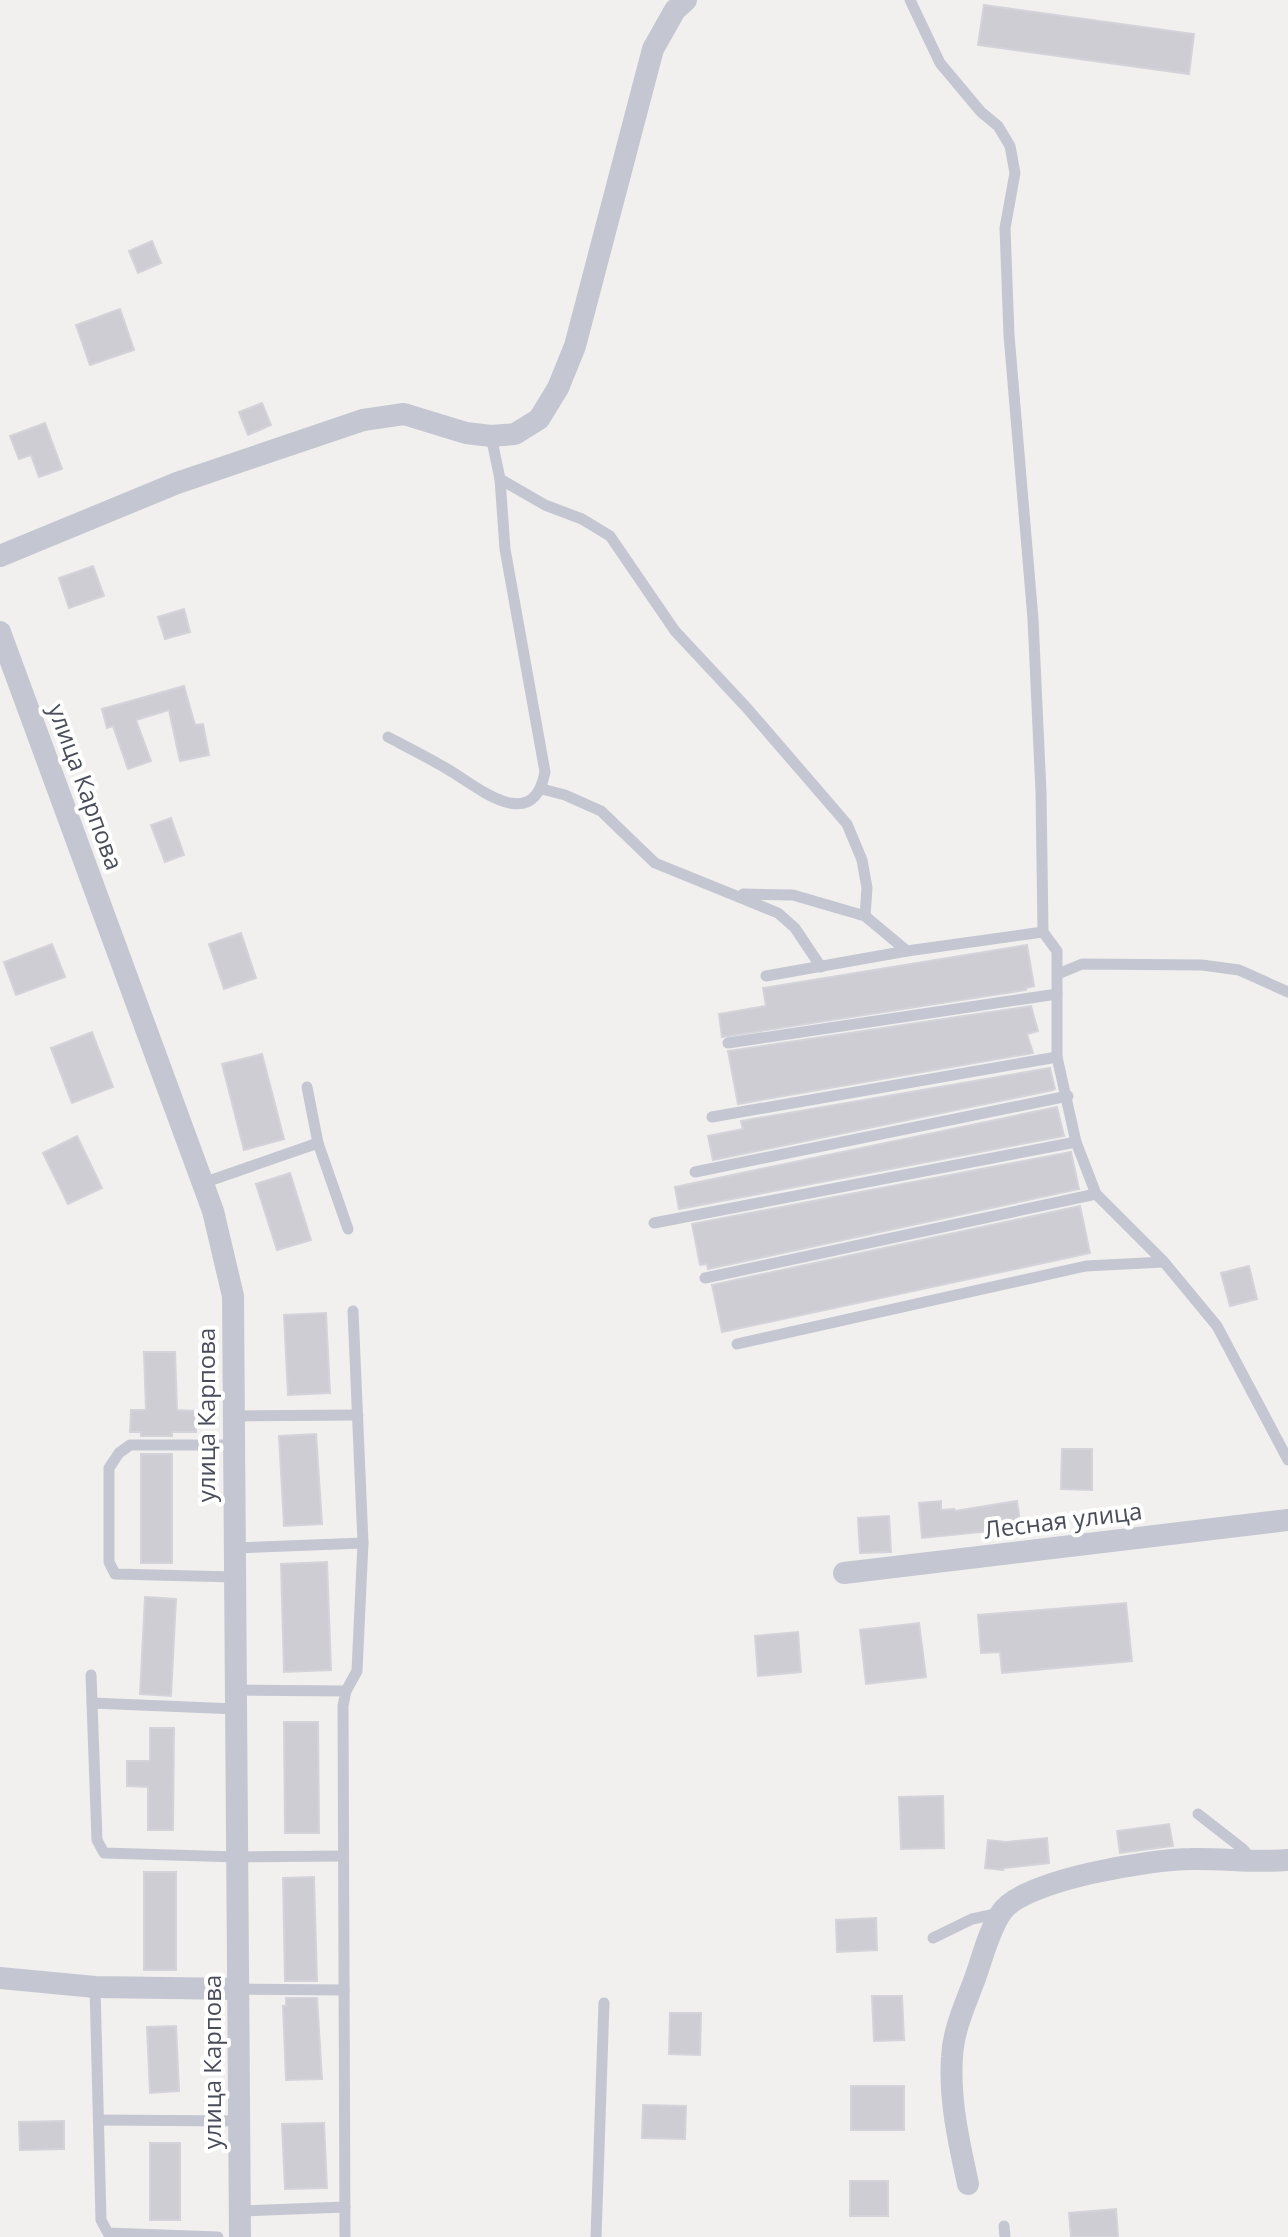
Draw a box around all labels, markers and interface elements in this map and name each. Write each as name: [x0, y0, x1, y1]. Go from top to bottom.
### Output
street label: улица Карпова: [41, 699, 132, 874]
street label: улица Карпова: [189, 1328, 222, 1502]
street label: Лесная улица: [982, 1493, 1144, 1546]
street label: улица Карпова: [195, 1975, 228, 2149]

